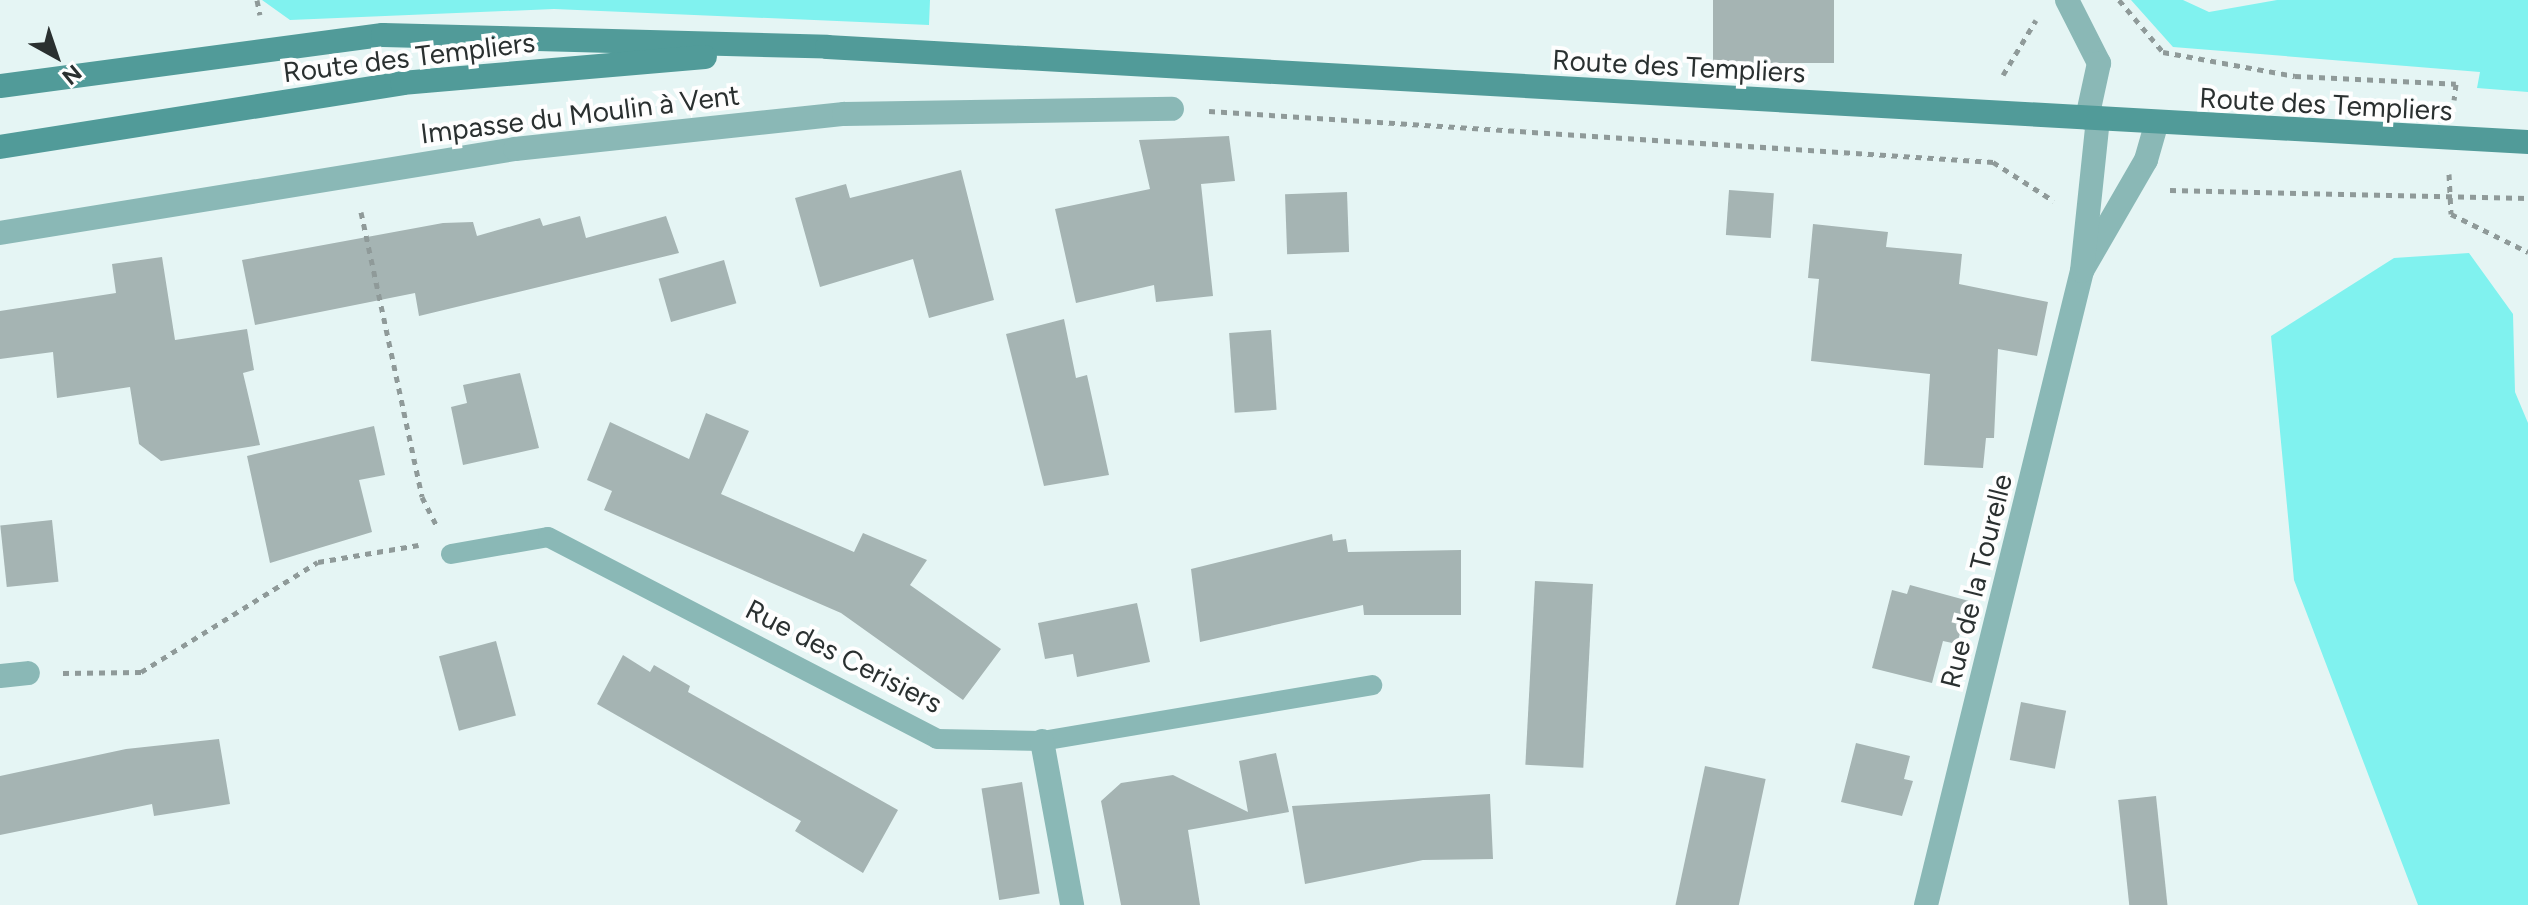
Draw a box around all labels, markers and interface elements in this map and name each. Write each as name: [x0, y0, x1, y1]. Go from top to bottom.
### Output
north arrow: [16, 16, 96, 96]
street label: Route des Templiers: [281, 25, 537, 89]
street label: Route des Templiers: [1551, 43, 1807, 89]
text: N: [57, 59, 87, 91]
street label: Impasse du Moulin à Vent: [419, 78, 741, 150]
street label: Route des Templiers: [2198, 81, 2454, 127]
street label: Rue de la Tourelle: [1933, 471, 2019, 691]
street label: Rue des Cerisiers: [740, 592, 948, 720]

